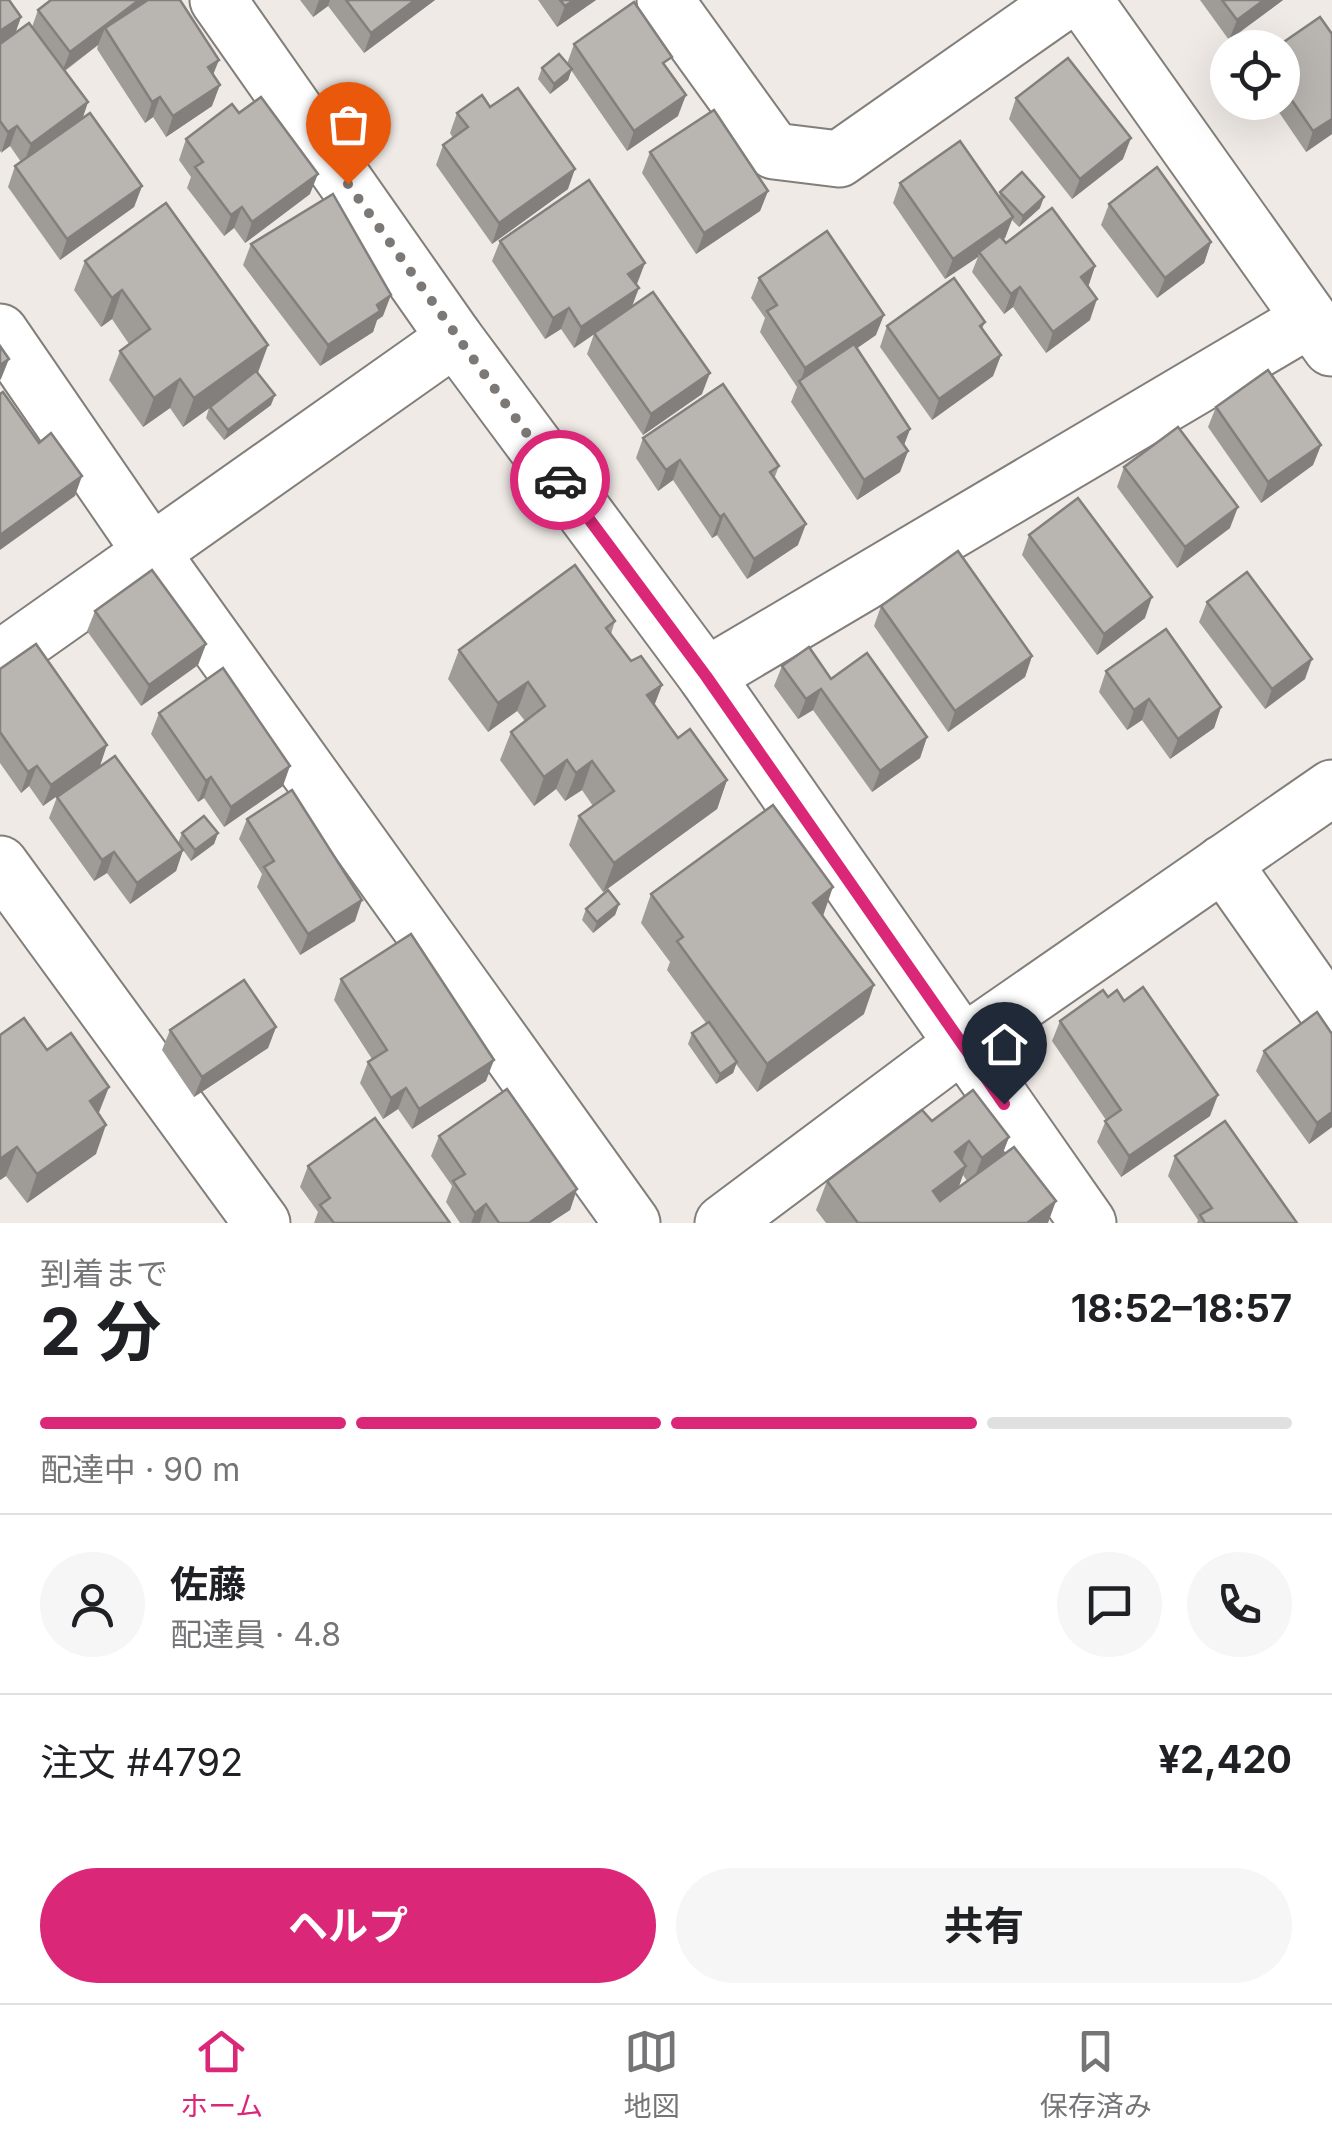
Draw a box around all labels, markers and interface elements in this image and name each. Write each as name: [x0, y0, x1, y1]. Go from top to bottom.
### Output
map controls: [1210, 30, 1300, 120]
button: locate: [1210, 30, 1300, 120]
pin: [306, 82, 391, 185]
icon: bag: [321, 97, 376, 152]
courier: [510, 430, 610, 530]
icon: car: [533, 453, 588, 508]
pin: [962, 1002, 1047, 1105]
icon: home: [977, 1017, 1032, 1072]
text: 到着まで: [40, 1254, 168, 1293]
text: 18:52–18:57: [1071, 1285, 1292, 1331]
text: 2 分: [40, 1292, 161, 1371]
text: 配達中 · 90 m: [40, 1450, 240, 1489]
button: person: [40, 1552, 145, 1657]
button: chat: [1057, 1552, 1162, 1657]
button: phone: [1187, 1552, 1292, 1657]
text: 佐藤: [170, 1561, 246, 1607]
text: 配達員 · 4.8: [170, 1615, 341, 1654]
text: ¥2,420: [1158, 1736, 1292, 1782]
text: 注文 #4792: [40, 1739, 243, 1785]
button: ヘルプ: [40, 1868, 656, 1983]
button: 共有: [676, 1868, 1292, 1983]
tab: ホーム: [180, 2024, 263, 2124]
tab: 地図: [624, 2024, 680, 2124]
tab: 保存済み: [1040, 2024, 1152, 2124]

